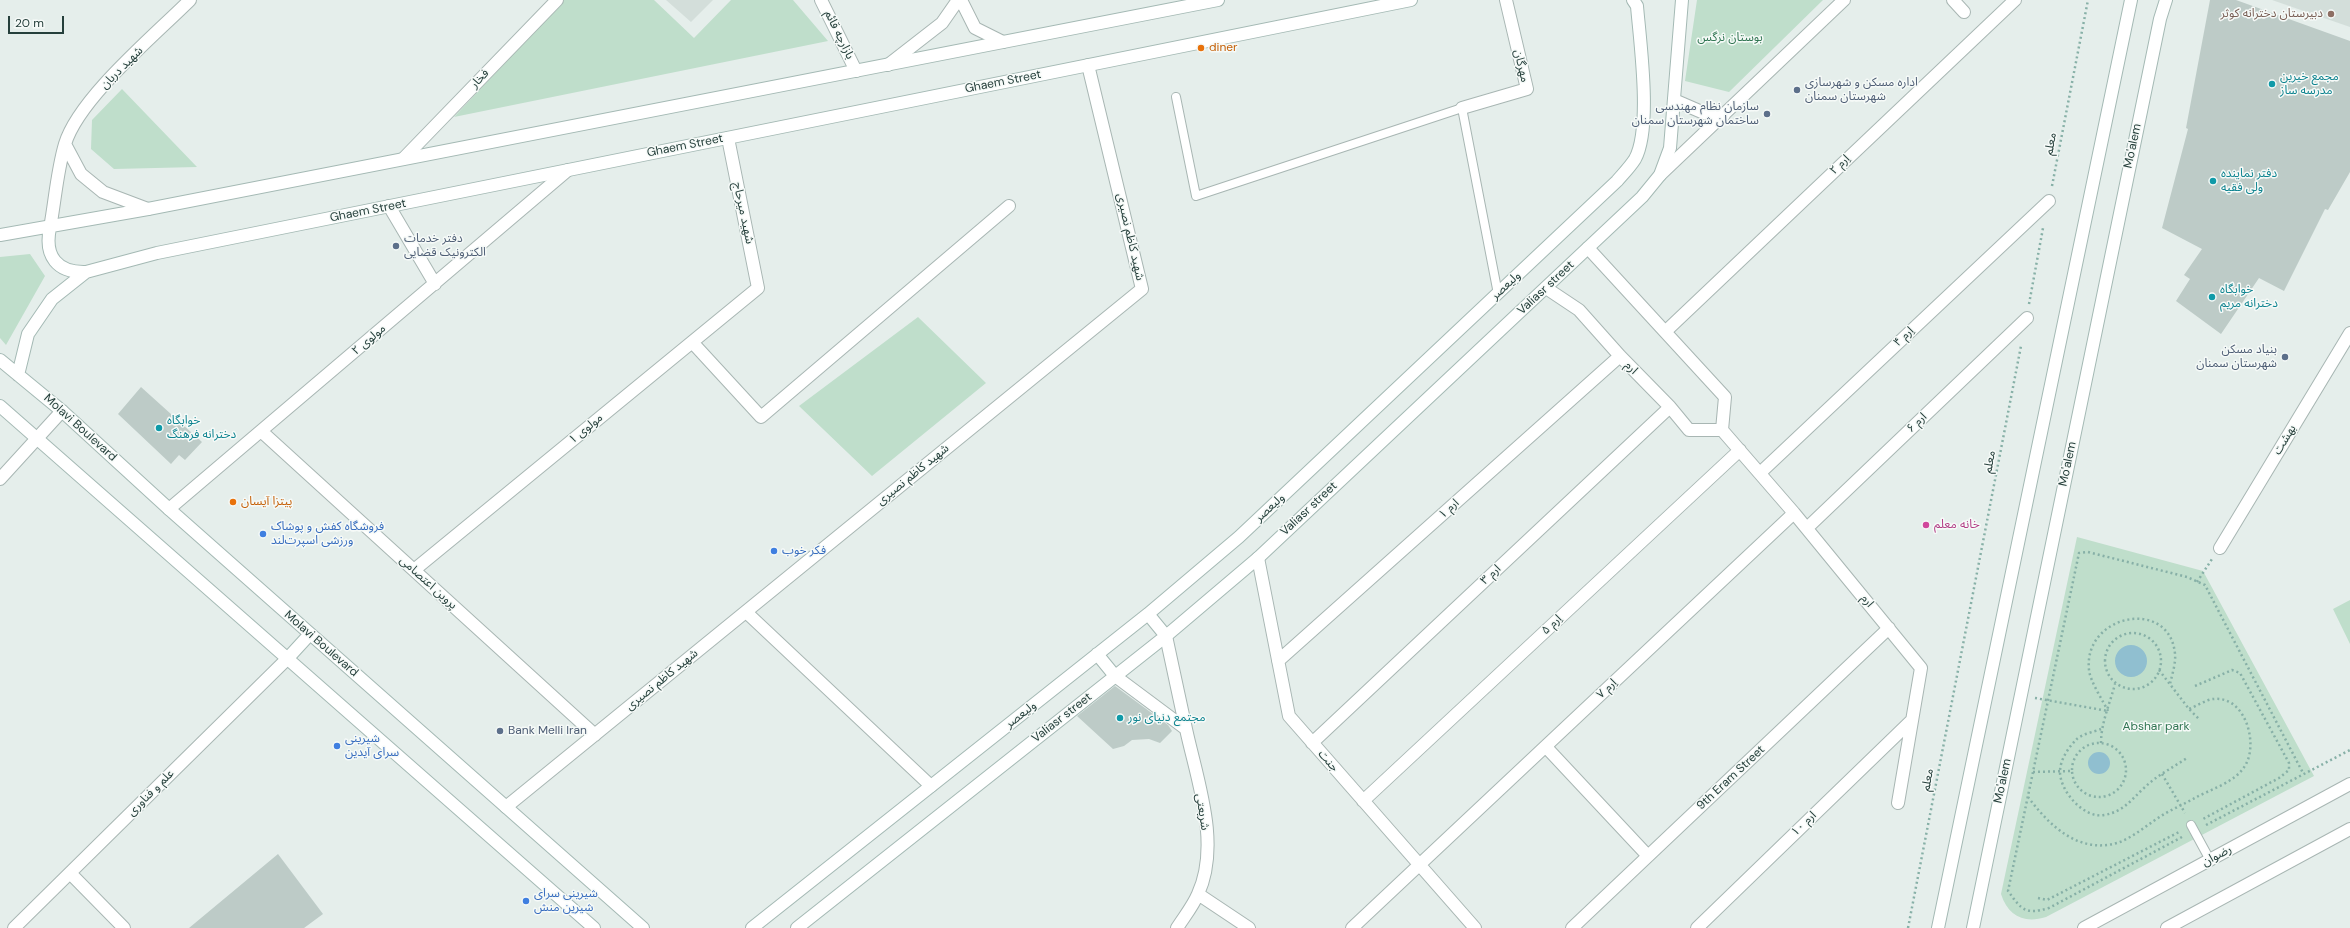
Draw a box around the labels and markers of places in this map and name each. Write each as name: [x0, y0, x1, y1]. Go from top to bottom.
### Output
place label: دبیرستان دخترانه کوثر: [2221, 7, 2323, 21]
marker: دبیرستان دخترانه کوثر: [2326, 9, 2336, 19]
place label: diner: [1209, 41, 1238, 55]
marker: diner: [1196, 43, 1206, 53]
place label: مجمع خیرین مدرسه ساز: [2280, 70, 2339, 98]
place label: اداره مسکن و شهرسازی شهرستان سمنان: [1805, 76, 1918, 104]
marker: مجمع خیرین مدرسه ساز: [2267, 79, 2277, 89]
marker: اداره مسکن و شهرسازی شهرستان سمنان: [1792, 85, 1802, 95]
place label: سازمان نظام مهندسی ساختمان شهرستان سمنان: [1632, 100, 1759, 128]
marker: سازمان نظام مهندسی ساختمان شهرستان سمنان: [1762, 109, 1772, 119]
place label: دفتر نماینده ولی فقیه: [2221, 167, 2277, 195]
marker: دفتر نماینده ولی فقیه: [2208, 176, 2218, 186]
place label: دفتر خدمات الکترونیک قضایی: [404, 232, 486, 260]
marker: دفتر خدمات الکترونیک قضایی: [391, 241, 401, 251]
place label: خوابگاه دخترانه مریم: [2220, 283, 2278, 311]
marker: خوابگاه دخترانه مریم: [2207, 292, 2217, 302]
place label: بنیاد مسکن شهرستان سمنان: [2196, 343, 2277, 371]
marker: بنیاد مسکن شهرستان سمنان: [2280, 352, 2290, 362]
place label: خوابگاه دخترانه فرهنگ: [167, 414, 236, 442]
marker: خوابگاه دخترانه فرهنگ: [154, 423, 164, 433]
place label: پیتزا آیسان: [241, 495, 292, 509]
marker: پیتزا آیسان: [228, 497, 238, 507]
place label: خانه معلم: [1934, 518, 1980, 532]
place label: فروشگاه کفش و پوشاک ورزشی اسپرت‌لند: [271, 520, 384, 548]
marker: خانه معلم: [1921, 520, 1931, 530]
marker: فروشگاه کفش و پوشاک ورزشی اسپرت‌لند: [258, 529, 268, 539]
place label: فکر خوب: [782, 544, 826, 558]
marker: فکر خوب: [769, 546, 779, 556]
place label: مجتمع دنیای نور: [1128, 711, 1205, 725]
marker: مجتمع دنیای نور: [1115, 713, 1125, 723]
place label: Bank Melli Iran: [508, 724, 587, 738]
marker: Bank Melli Iran: [495, 726, 505, 736]
place label: شیرینی سرای آیدین: [345, 732, 399, 760]
marker: شیرینی سرای آیدین: [332, 741, 342, 751]
place label: شیرینی سرای شیرین منش: [534, 887, 598, 915]
marker: شیرینی سرای شیرین منش: [521, 896, 531, 906]

